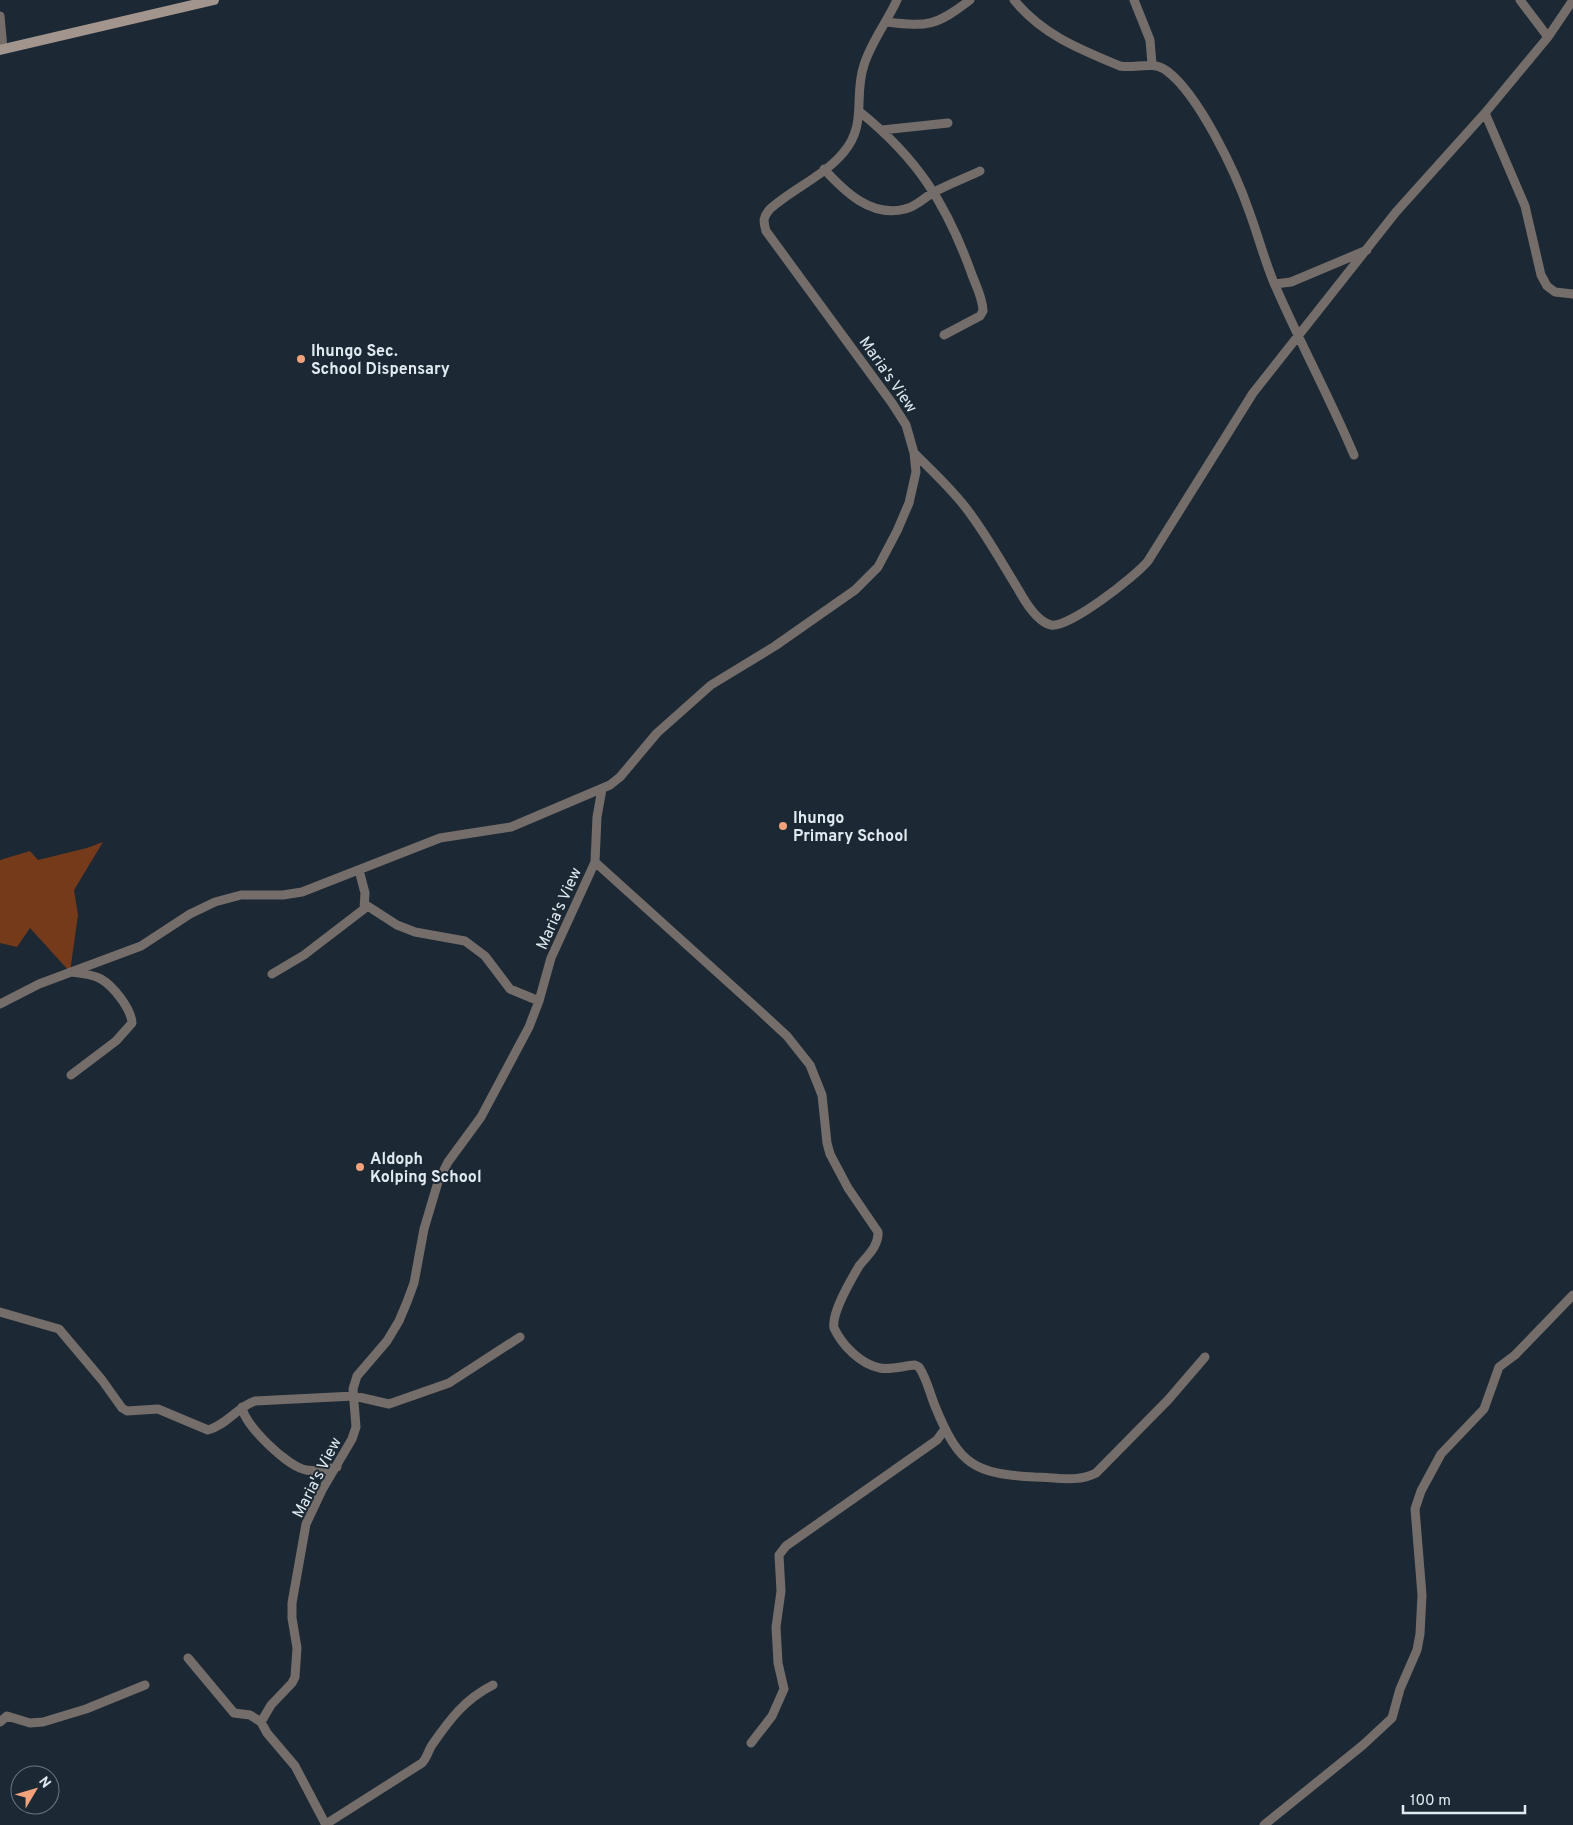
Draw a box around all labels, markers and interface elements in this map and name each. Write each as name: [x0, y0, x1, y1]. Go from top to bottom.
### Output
street label: Maria's View: [854, 333, 921, 417]
place label: Ihungo Sec. School Dispensary: [311, 342, 450, 380]
marker: Ihungo Sec. School Dispensary: [295, 353, 307, 365]
place label: Ihungo Primary School: [793, 809, 908, 847]
marker: Ihungo Primary School: [777, 820, 789, 832]
street label: Maria's View: [533, 865, 587, 953]
place label: Aldoph Kolping School: [370, 1150, 482, 1188]
marker: Aldoph Kolping School: [354, 1161, 366, 1173]
street label: Maria's View: [289, 1434, 347, 1522]
north arrow: [10, 1765, 60, 1815]
text: N: [34, 1774, 54, 1792]
scale bar: [1403, 1782, 1526, 1814]
text: 100 m: [1410, 1792, 1451, 1811]

